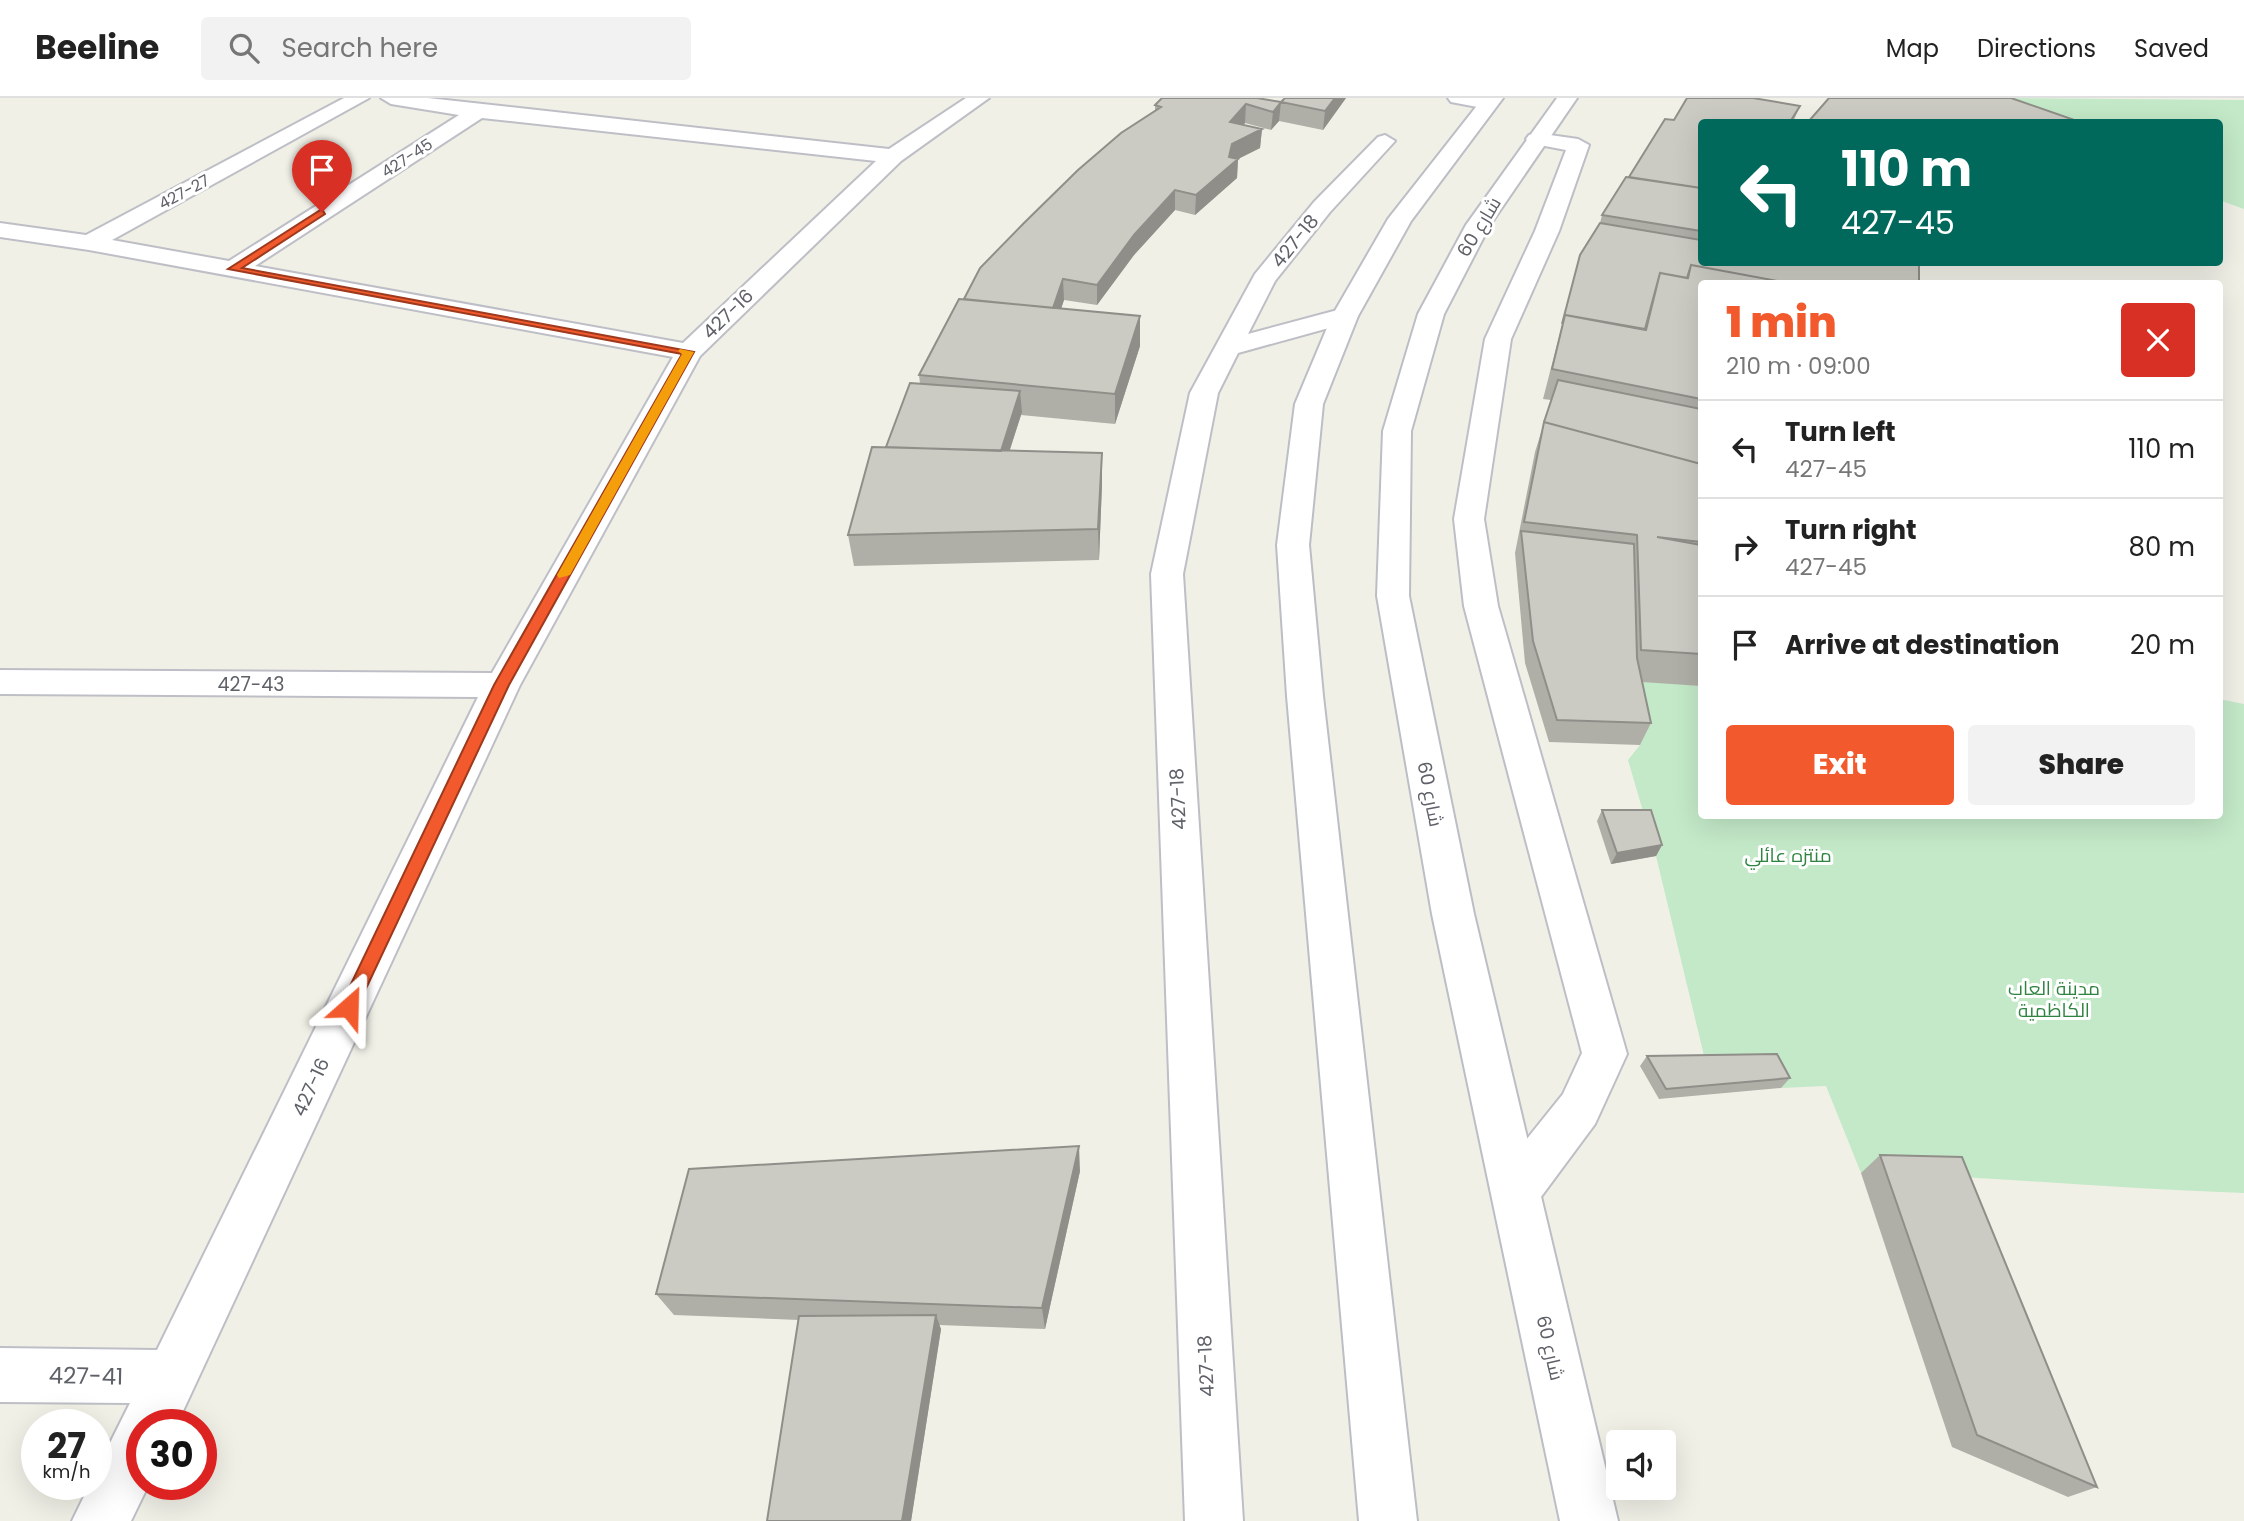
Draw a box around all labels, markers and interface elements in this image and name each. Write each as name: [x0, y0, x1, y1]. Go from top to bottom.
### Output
search box: [201, 17, 691, 80]
text: Beeline: [35, 24, 159, 71]
icon: search: [225, 29, 263, 67]
text: Search here: [281, 30, 438, 66]
text: Map: [1886, 32, 1939, 65]
text: Directions: [1977, 32, 2096, 65]
text: Saved: [2134, 32, 2209, 65]
street label: 427-45: [377, 133, 437, 183]
text: 110 m: [1841, 135, 1972, 203]
pin: [292, 140, 352, 212]
icon: left: [1726, 147, 1817, 238]
icon: arrive: [303, 151, 341, 189]
street label: 427-27: [154, 169, 214, 215]
street label: شارع 60: [1450, 192, 1508, 262]
text: 427-45: [1841, 200, 1955, 245]
street label: 427-18: [1265, 208, 1325, 274]
street label: 427-16: [696, 283, 760, 345]
text: 1 min: [1726, 293, 1837, 352]
button: close: [2121, 303, 2195, 377]
text: 210 m · 09:00: [1726, 350, 1871, 382]
text: Turn left: [1785, 414, 1896, 450]
icon: left: [1726, 430, 1764, 468]
text: 110 m: [2128, 431, 2195, 467]
text: 427-45: [1785, 453, 1867, 485]
text: Turn right: [1785, 512, 1917, 548]
icon: right: [1726, 528, 1764, 566]
text: 80 m: [2129, 529, 2195, 565]
text: 427-45: [1785, 551, 1867, 583]
icon: arrive: [1726, 626, 1764, 664]
text: Arrive at destination: [1785, 627, 2060, 663]
text: 20 m: [2130, 627, 2195, 663]
street label: 427-43: [218, 671, 284, 698]
button: Exit: [1726, 725, 1954, 805]
button: Share: [1968, 725, 2195, 805]
street label: شارع 60: [1410, 759, 1450, 829]
street label: 427-18: [1163, 767, 1193, 831]
park label: منتزه عائلي: [1744, 842, 1832, 870]
position arrow: [312, 970, 386, 1044]
park label: مدينة العاب الكاظمية: [2008, 975, 2100, 1024]
street label: 427-16: [286, 1053, 336, 1121]
street label: شارع 60: [1529, 1313, 1571, 1383]
street label: 427-18: [1191, 1334, 1221, 1398]
street label: 427-41: [48, 1359, 124, 1393]
speed limit sign: 30: [126, 1409, 217, 1500]
text: 27: [47, 1421, 86, 1470]
map controls: [1606, 1430, 1676, 1500]
button: sound: [1606, 1430, 1676, 1500]
text: km/h: [43, 1459, 90, 1484]

